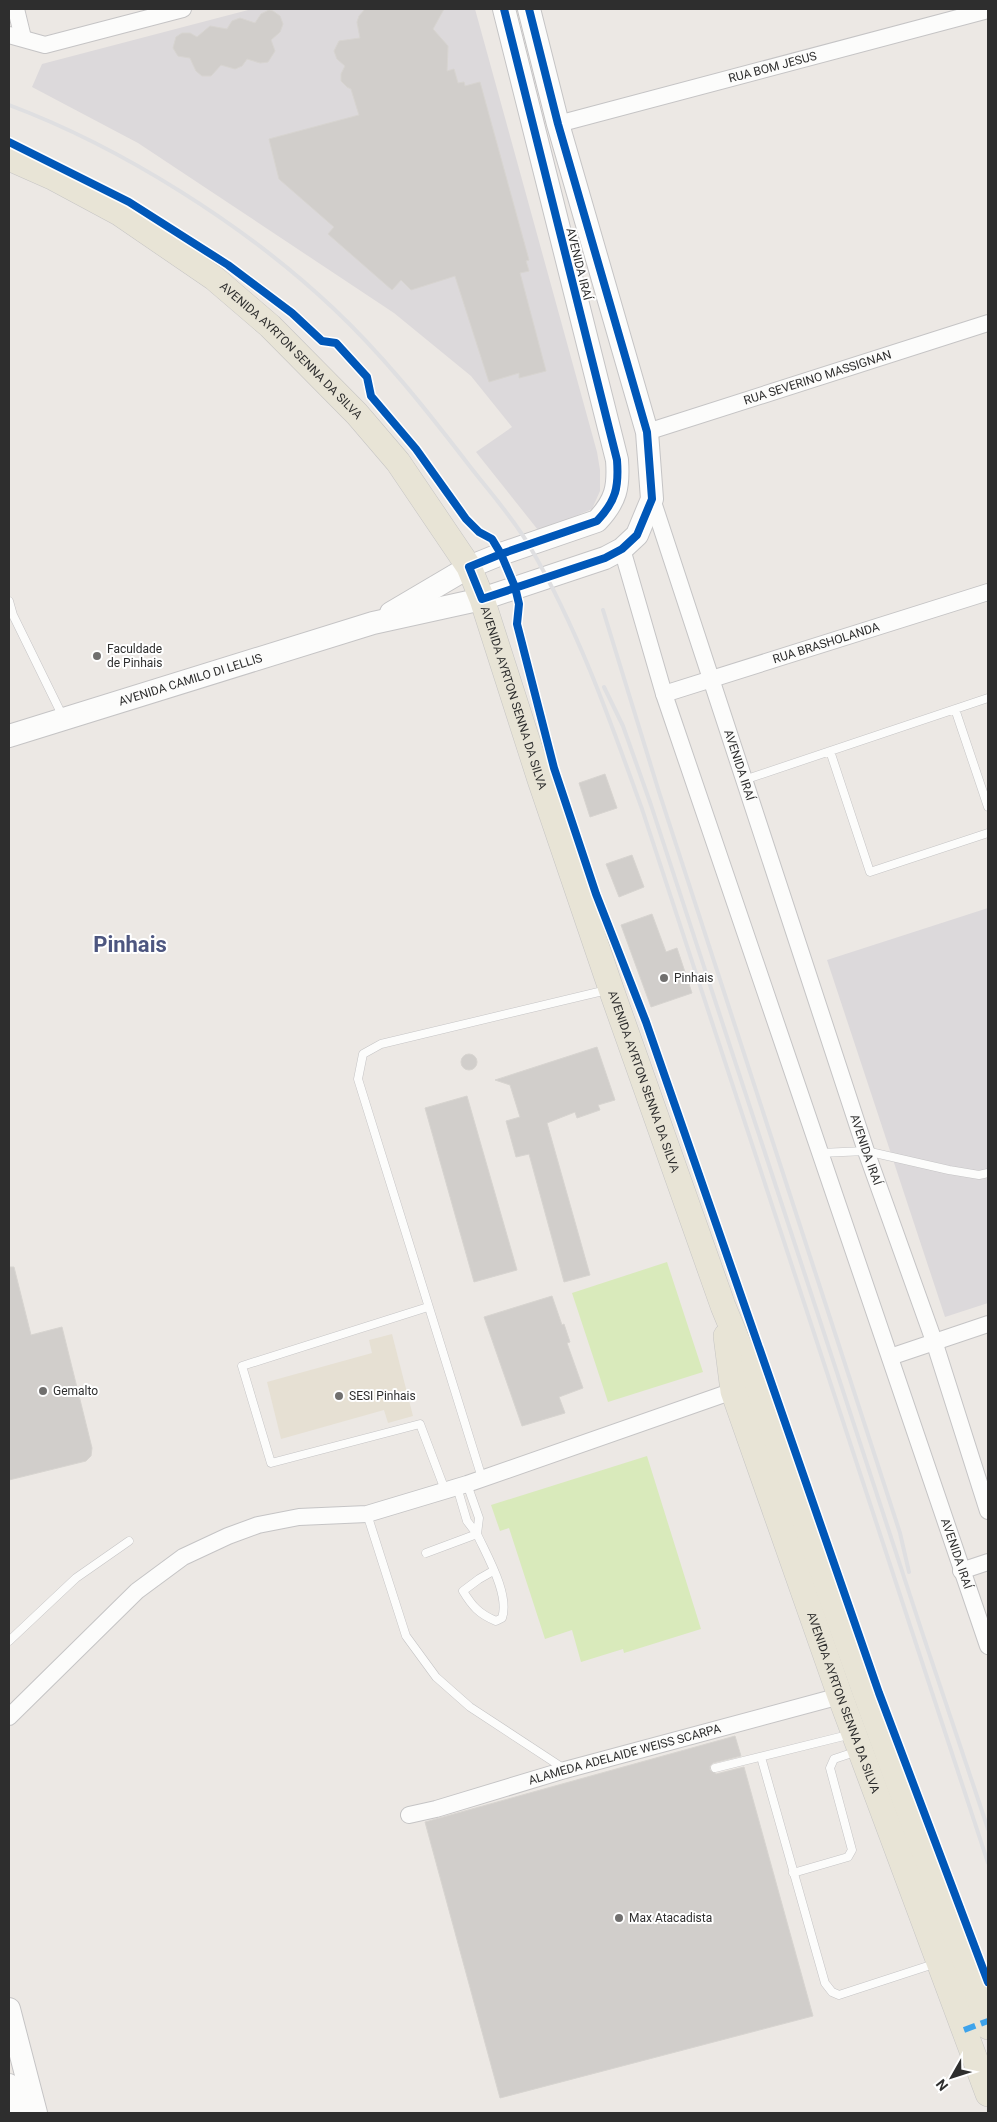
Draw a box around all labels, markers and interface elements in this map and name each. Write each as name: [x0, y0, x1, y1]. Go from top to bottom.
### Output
street label: RUA BOM JESUS: [727, 49, 818, 85]
street label: AVENIDA IRAÍ: [563, 226, 596, 302]
street label: AVENIDA AYRTON SENNA DA SILVA: [217, 279, 365, 422]
street label: RUA SEVERINO MASSIGNAN: [742, 347, 893, 408]
street label: AVENIDA AYRTON SENNA DA SILVA: [478, 604, 550, 792]
street label: RUA BRASHOLANDA: [771, 620, 881, 666]
place label: Faculdade de Pinhais: [107, 642, 162, 670]
marker: Faculdade de Pinhais: [91, 650, 103, 662]
street label: AVENIDA CAMILO DI LELLIS: [117, 651, 264, 709]
street label: AVENIDA IRAÍ: [721, 728, 759, 803]
district label: Pinhais: [93, 932, 167, 957]
place label: Pinhais: [674, 971, 713, 985]
marker: Pinhais: [658, 972, 670, 984]
street label: AVENIDA AYRTON SENNA DA SILVA: [605, 989, 682, 1174]
street label: AVENIDA IRAÍ: [847, 1113, 886, 1188]
place label: Gemalto: [53, 1384, 98, 1398]
marker: Gemalto: [37, 1385, 49, 1397]
place label: SESI Pinhais: [349, 1389, 416, 1403]
marker: SESI Pinhais: [333, 1390, 345, 1402]
street label: AVENIDA IRAÍ: [938, 1516, 976, 1592]
street label: AVENIDA AYRTON SENNA DA SILVA: [804, 1610, 883, 1795]
street label: ALAMEDA ADELAIDE WEISS SCARPA: [527, 1721, 722, 1788]
place label: Max Atacadista: [629, 1911, 712, 1925]
marker: Max Atacadista: [613, 1912, 625, 1924]
north arrow: [927, 2052, 977, 2102]
text: N: [933, 2076, 951, 2094]

